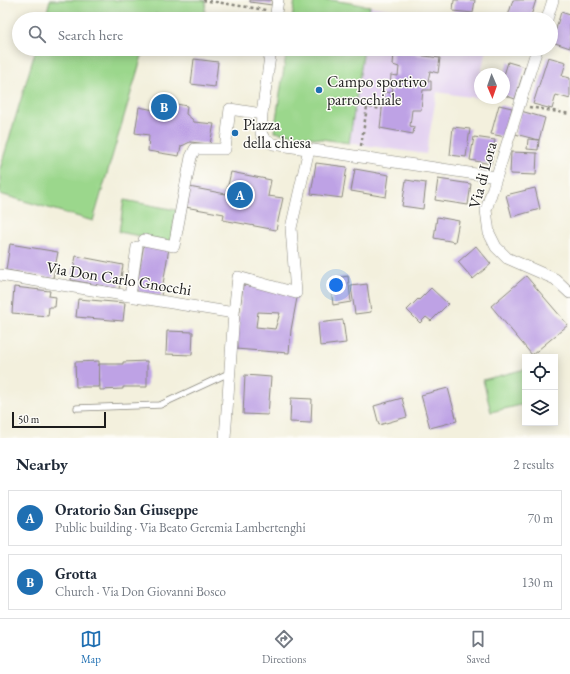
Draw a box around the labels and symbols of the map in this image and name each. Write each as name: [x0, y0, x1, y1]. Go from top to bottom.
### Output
north arrow: [474, 68, 510, 104]
place label: Campo sportivo parrocchiale: [327, 71, 427, 110]
marker: Campo sportivo parrocchiale: [314, 85, 324, 95]
pin: B: [151, 92, 177, 122]
place label: Piazza della chiesa: [243, 114, 312, 153]
marker: Piazza della chiesa: [230, 128, 240, 138]
street label: Via di Lora: [464, 139, 502, 211]
pin: A: [227, 180, 253, 210]
street label: Via Don Carlo Gnocchi: [45, 257, 193, 300]
your location: [326, 275, 346, 295]
scale bar: [12, 410, 106, 429]

